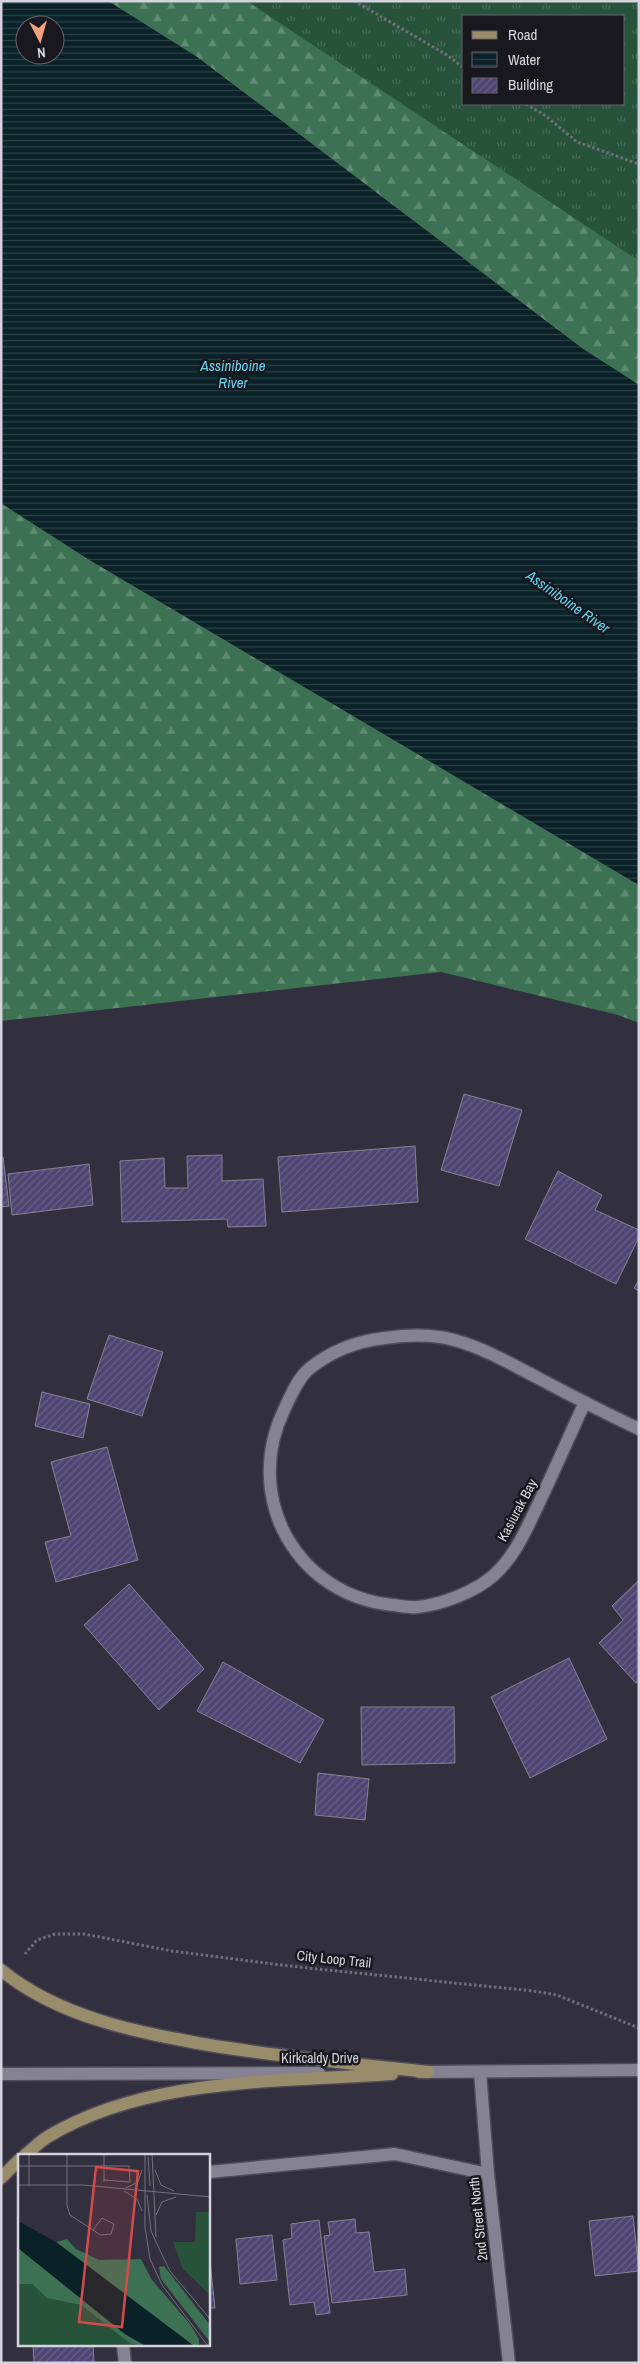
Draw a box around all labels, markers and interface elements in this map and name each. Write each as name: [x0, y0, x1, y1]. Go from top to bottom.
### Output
north arrow: [15, 15, 65, 65]
legend: [462, 15, 625, 105]
text: Road: [508, 24, 537, 45]
text: N: [36, 44, 46, 62]
text: Water: [508, 49, 540, 70]
text: Building: [508, 74, 553, 95]
water label: Assiniboine River: [200, 355, 266, 393]
water label: Assiniboine River: [521, 564, 615, 639]
street label: Kasiurak Bay: [493, 1475, 541, 1544]
street label: City Loop Trail: [296, 1946, 372, 1972]
street label: Kirkcaldy Drive: [281, 2049, 359, 2067]
inset map: [18, 2154, 210, 2346]
street label: 2nd Street North: [465, 2176, 491, 2262]

